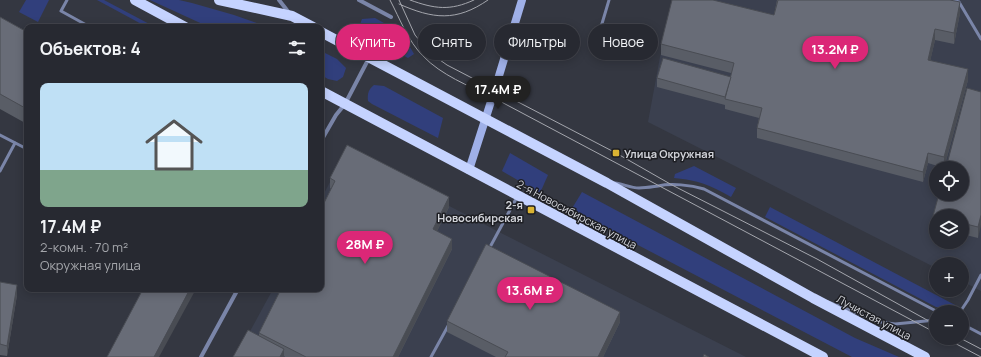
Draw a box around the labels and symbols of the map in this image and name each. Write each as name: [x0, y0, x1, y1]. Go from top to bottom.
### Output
pin: 13.2M ₽: [798, 36, 872, 70]
pin: 17.4M ₽: [461, 76, 535, 110]
place label: Улица Окружная: [624, 146, 714, 161]
marker: Улица Окружная: [611, 148, 621, 158]
street label: 2-я Новосибирская улица: [514, 176, 640, 252]
place label: 2-я Новосибирская: [437, 197, 523, 225]
marker: 2-я Новосибирская: [526, 205, 536, 215]
pin: 28M ₽: [337, 231, 393, 265]
pin: 13.6M ₽: [493, 277, 567, 311]
street label: Лучистая улица: [834, 291, 914, 343]

